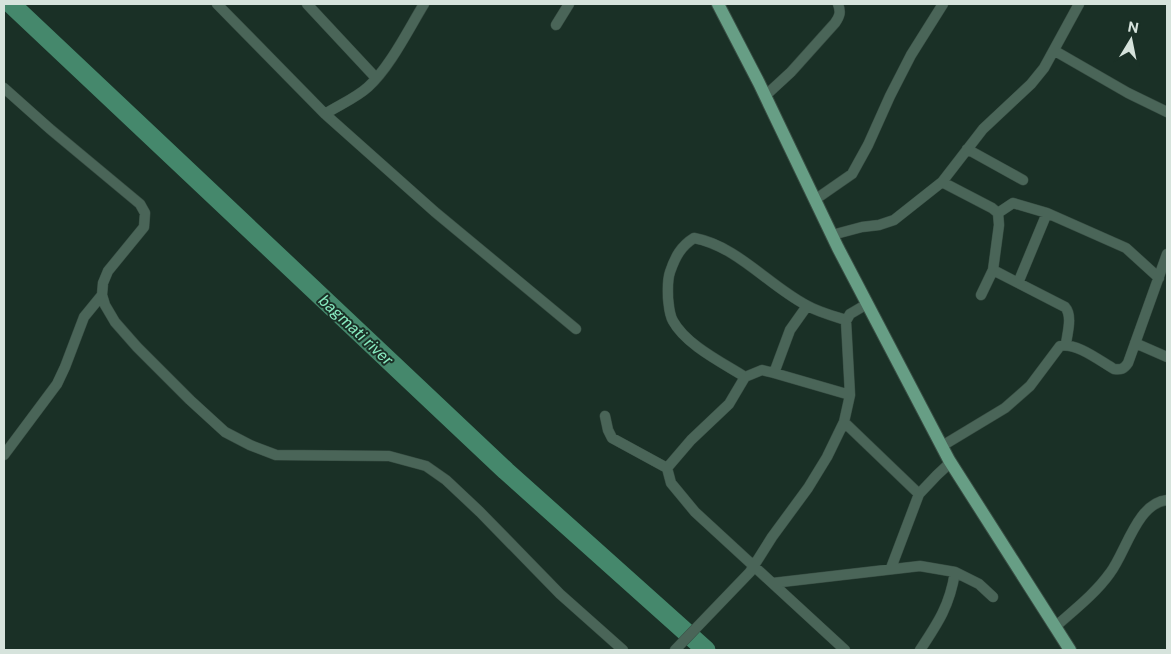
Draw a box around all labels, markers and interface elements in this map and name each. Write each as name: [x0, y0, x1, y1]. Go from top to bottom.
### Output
north arrow: [1106, 15, 1156, 65]
text: N: [1126, 18, 1140, 36]
water label: bagmati river: [315, 291, 398, 370]

